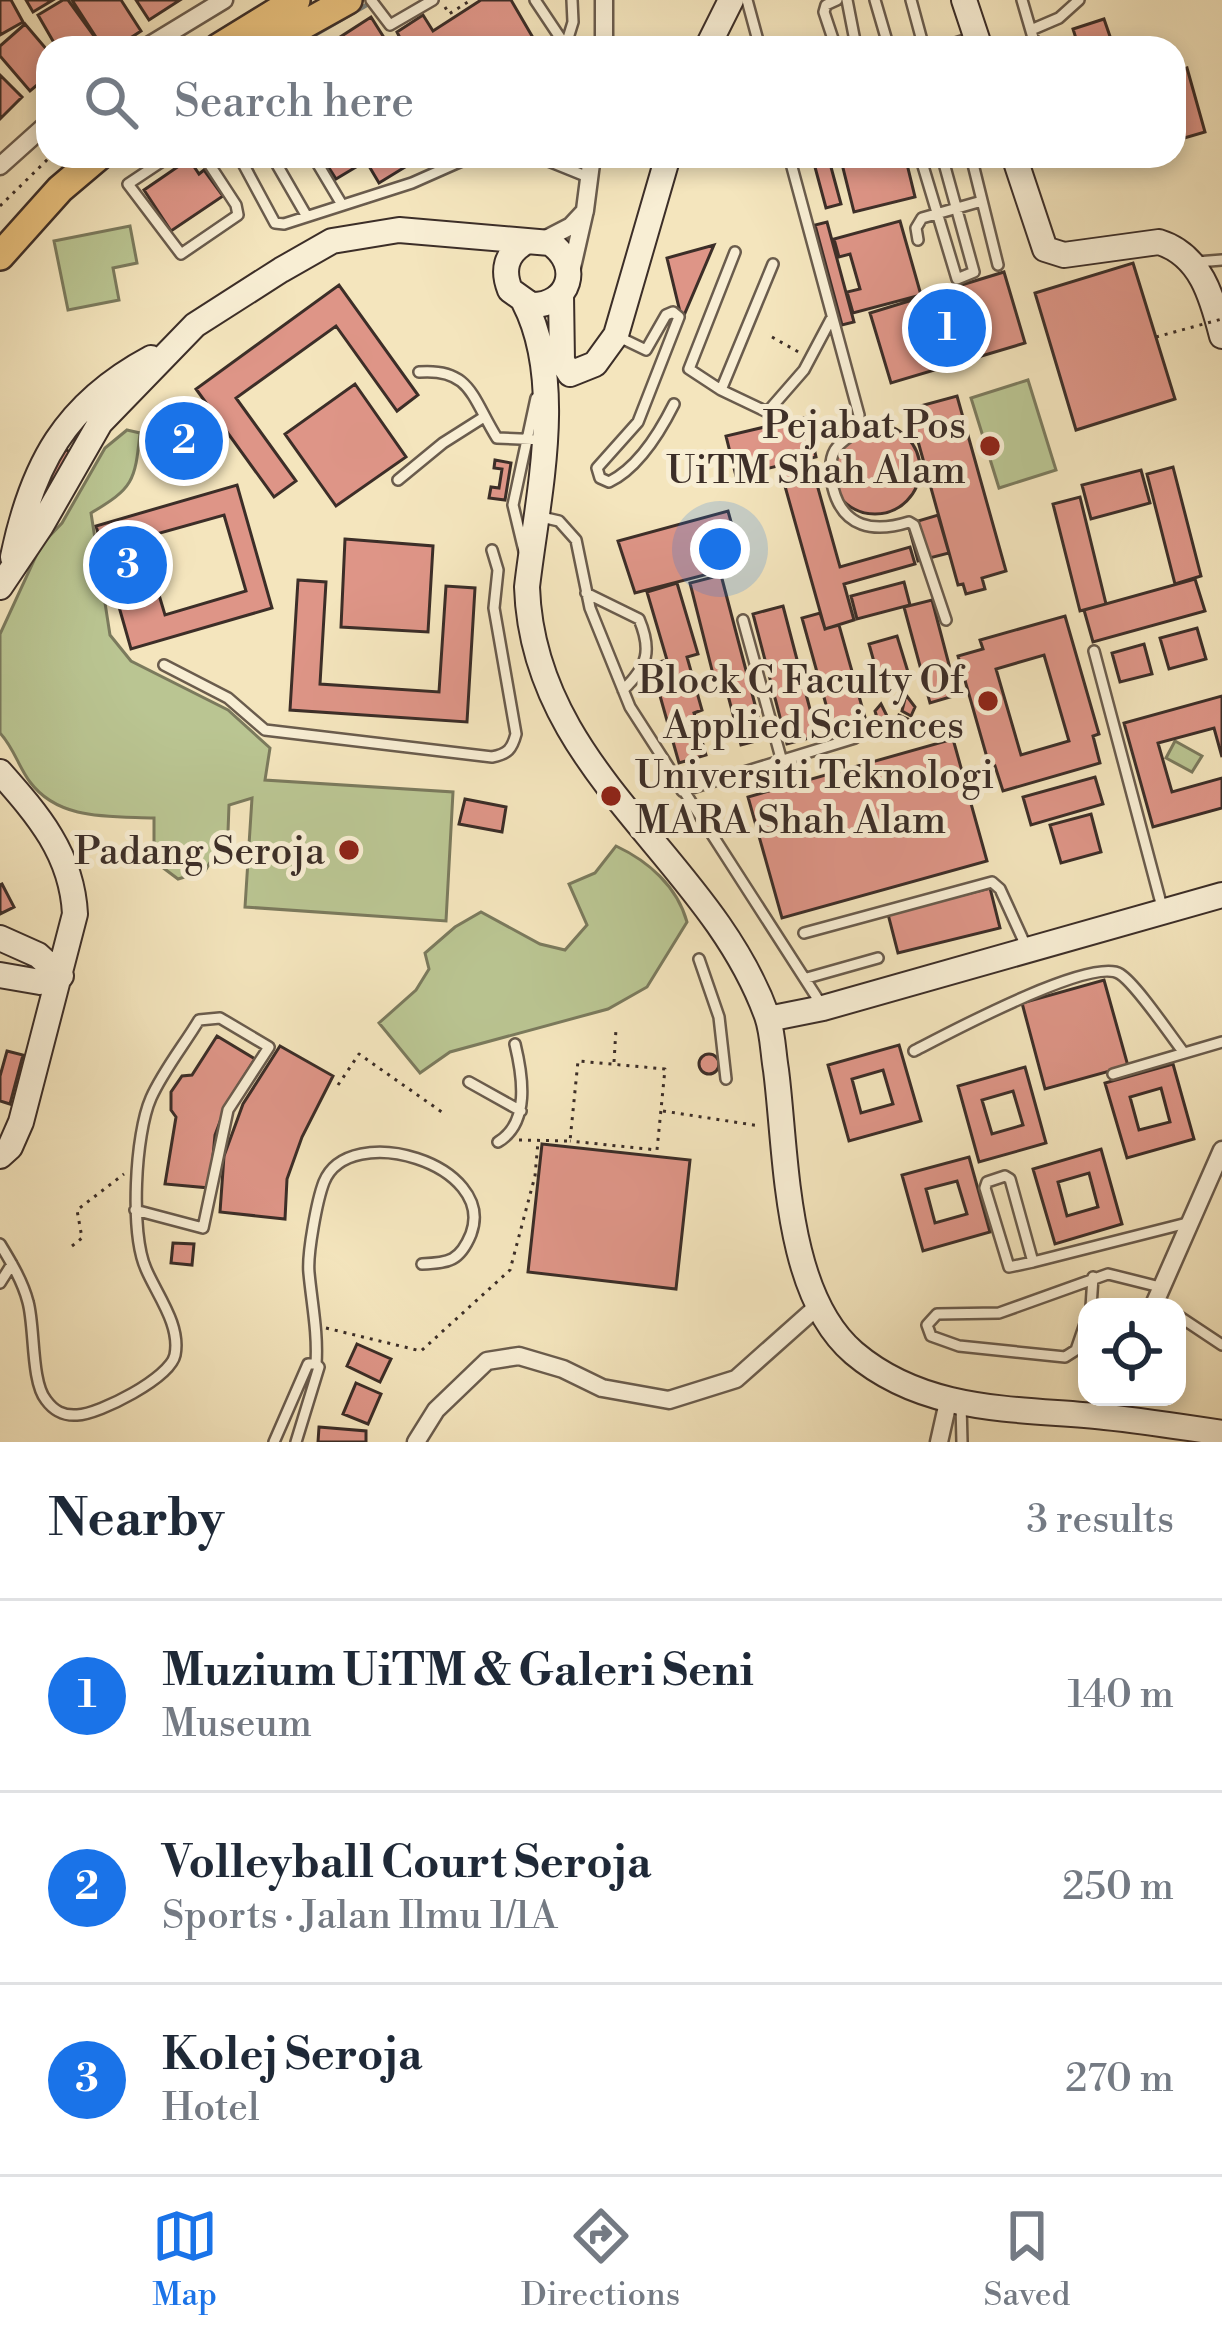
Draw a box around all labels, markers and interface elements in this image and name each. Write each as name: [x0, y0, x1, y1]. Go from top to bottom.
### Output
search box: [36, 36, 1186, 168]
icon: search: [78, 69, 144, 135]
text: Search here: [174, 74, 414, 131]
pin: 1: [908, 283, 986, 373]
pin: 2: [145, 396, 223, 486]
place label: Pejabat Pos UiTM Shah Alam: [666, 402, 966, 496]
marker: Pejabat Pos UiTM Shah Alam: [977, 433, 1003, 459]
your location: [690, 519, 750, 579]
pin: 3: [89, 520, 167, 610]
place label: Block C Faculty Of Applied Sciences: [637, 657, 966, 751]
marker: Block C Faculty Of Applied Sciences: [975, 688, 1001, 714]
place label: Universiti Teknologi MARA Shah Alam: [635, 752, 994, 846]
marker: Universiti Teknologi MARA Shah Alam: [598, 783, 624, 809]
place label: Padang Seroja: [74, 828, 325, 877]
marker: Padang Seroja: [336, 837, 362, 863]
map controls: [1078, 1298, 1186, 1406]
button: locate: [1078, 1298, 1186, 1406]
text: Nearby: [48, 1488, 224, 1552]
text: 3 results: [1026, 1496, 1174, 1545]
text: Muzium UiTM & Galeri Seni: [162, 1643, 754, 1700]
text: 1: [78, 1671, 96, 1720]
text: 140 m: [1067, 1671, 1174, 1720]
text: Museum: [162, 1700, 312, 1749]
text: Volleyball Court Seroja: [162, 1835, 651, 1892]
text: 2: [75, 1863, 99, 1912]
text: 250 m: [1062, 1863, 1174, 1912]
text: Sports · Jalan Ilmu 1/1A: [162, 1892, 558, 1941]
text: Kolej Seroja: [162, 2027, 422, 2084]
text: 3: [75, 2055, 99, 2104]
text: 270 m: [1065, 2055, 1174, 2104]
text: Hotel: [162, 2084, 260, 2133]
tab: Map: [152, 2203, 218, 2316]
tab: Directions: [521, 2203, 680, 2316]
tab: Saved: [984, 2203, 1070, 2316]

